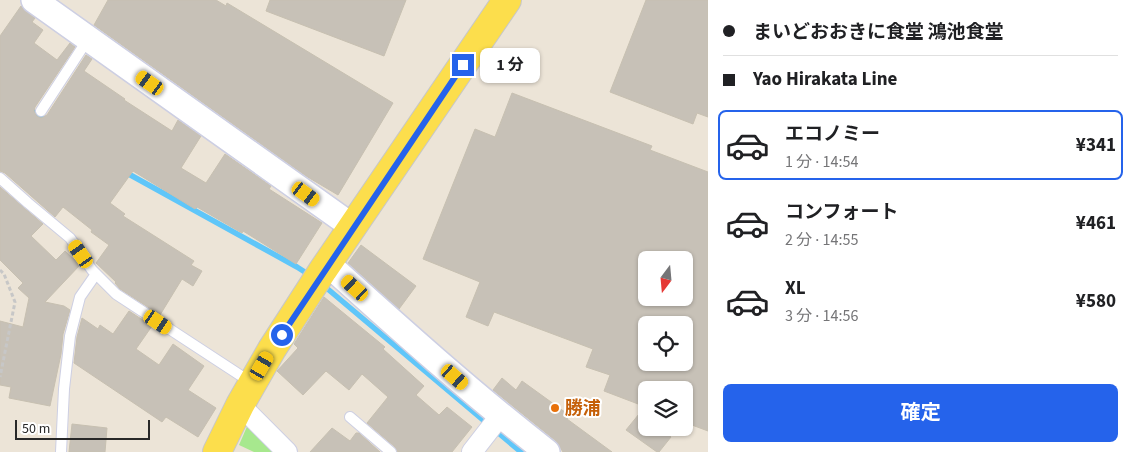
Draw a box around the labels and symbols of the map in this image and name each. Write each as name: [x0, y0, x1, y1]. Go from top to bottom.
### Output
callout: 1 分: [480, 48, 540, 82]
route end: [452, 54, 474, 76]
car: [133, 68, 166, 98]
car: [289, 179, 322, 209]
car: [66, 237, 95, 271]
north arrow: [638, 251, 692, 306]
car: [338, 272, 371, 304]
car: [141, 307, 174, 337]
route start: [271, 324, 293, 346]
car: [248, 349, 275, 383]
car: [438, 361, 471, 393]
place label: 勝浦: [565, 396, 601, 421]
marker: 勝浦: [549, 402, 561, 414]
scale bar: [15, 417, 150, 440]

